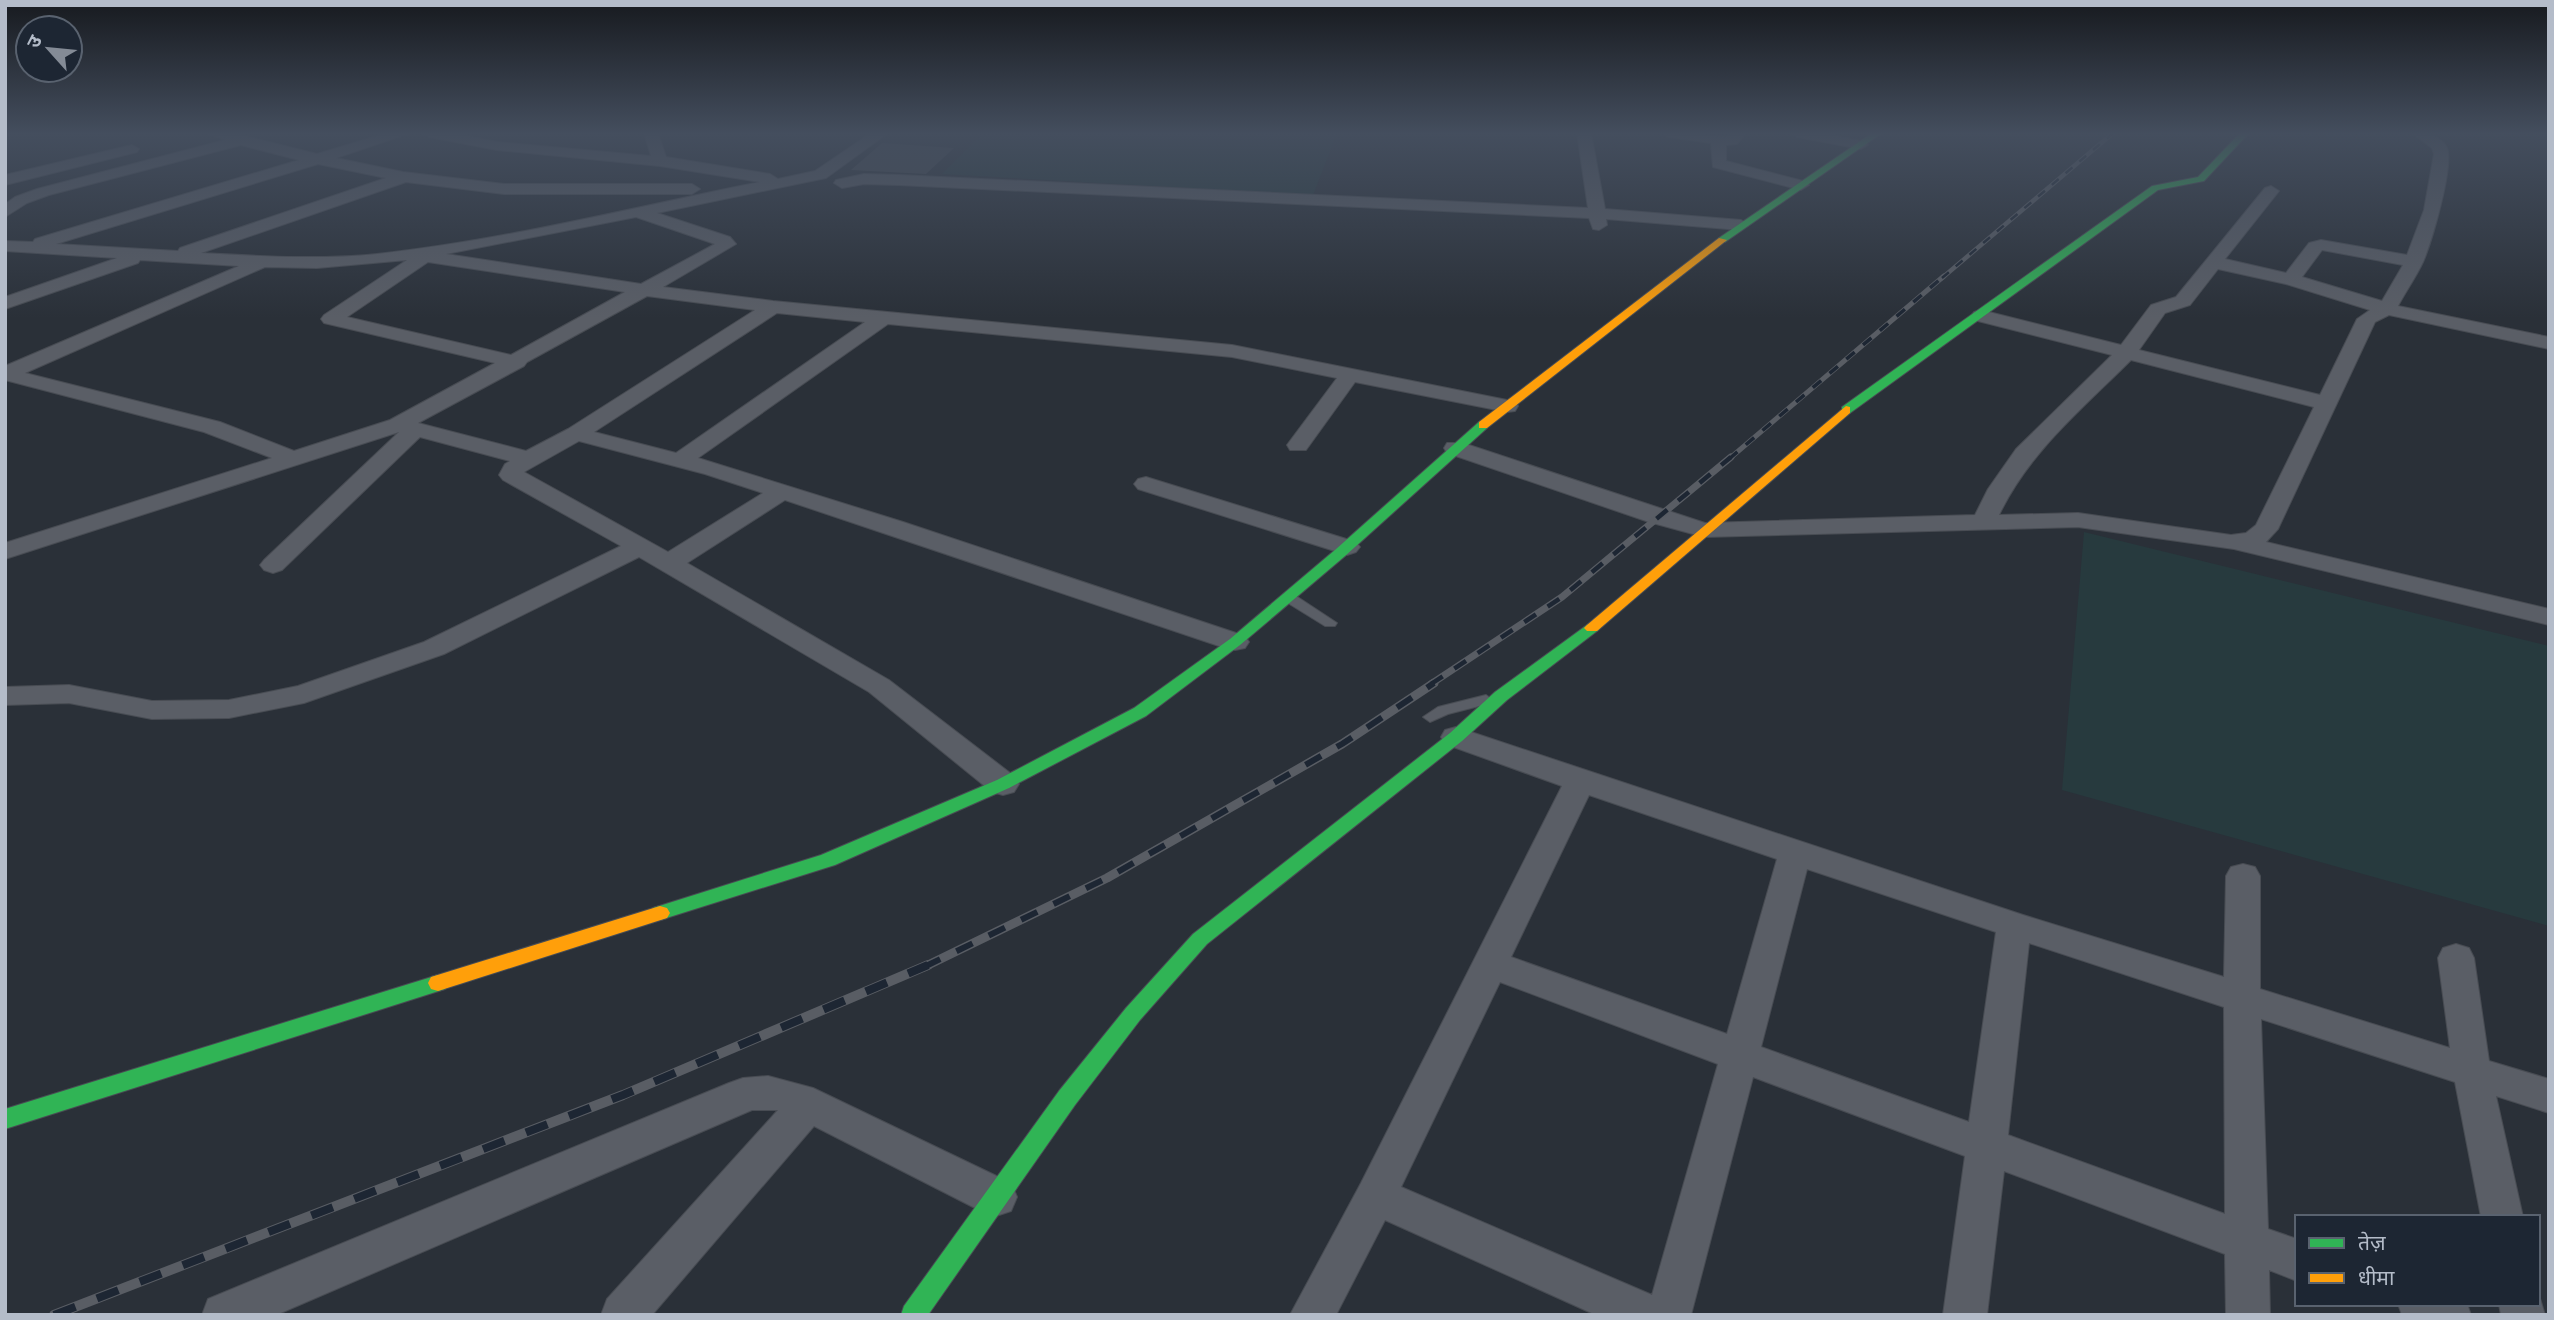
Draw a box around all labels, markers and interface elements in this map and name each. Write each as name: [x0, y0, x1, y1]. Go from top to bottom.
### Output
north arrow: [14, 14, 84, 84]
text: उ: [21, 30, 47, 52]
legend: [2295, 1215, 2540, 1306]
text: तेज़: [2358, 1228, 2386, 1256]
text: धीमा: [2358, 1263, 2395, 1291]

